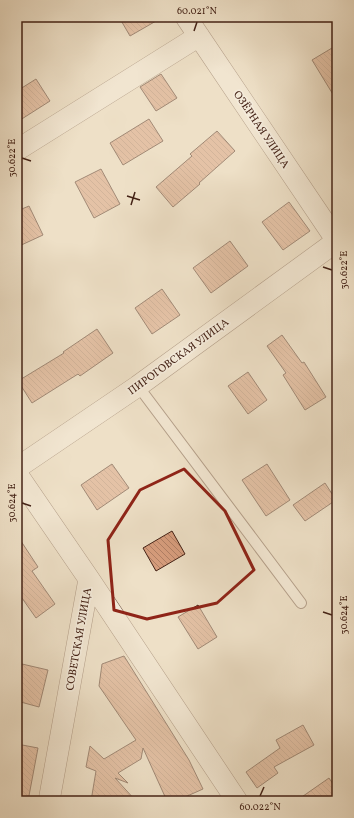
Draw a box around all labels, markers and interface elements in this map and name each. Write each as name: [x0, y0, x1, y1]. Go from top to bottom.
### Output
text: 60.021°N: [177, 4, 218, 18]
street label: ОЗЁРНАЯ УЛИЦА: [229, 88, 292, 172]
text: 30.622°E: [5, 139, 19, 177]
text: 30.622°E: [337, 251, 351, 289]
street label: ПИРОГОВСКАЯ УЛИЦА: [125, 315, 233, 399]
text: 30.624°E: [5, 484, 19, 522]
street label: СОВЕТСКАЯ УЛИЦА: [63, 586, 96, 692]
text: 30.624°E: [337, 596, 351, 634]
text: 60.022°N: [239, 800, 281, 814]

